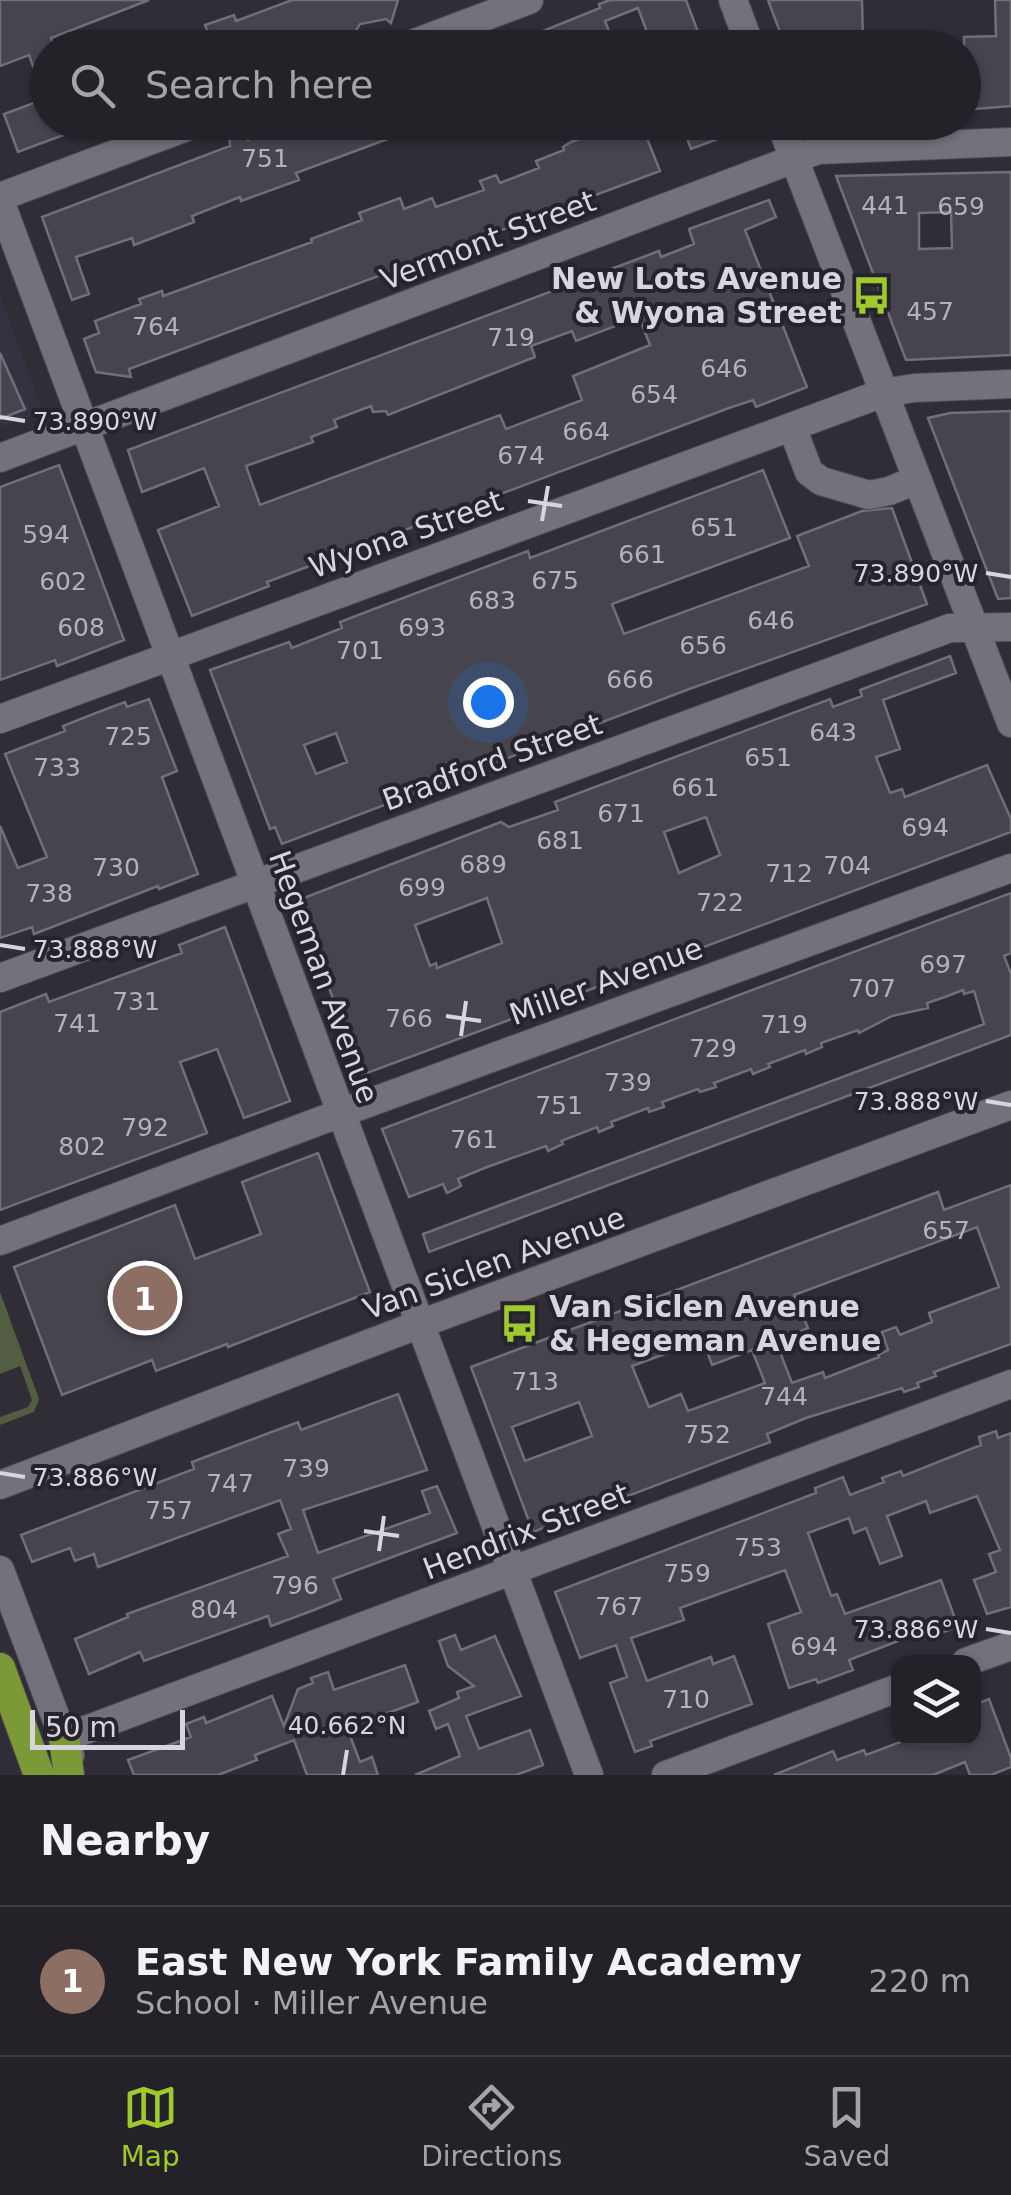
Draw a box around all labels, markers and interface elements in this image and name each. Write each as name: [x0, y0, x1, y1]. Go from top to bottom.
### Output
search box: [30, 30, 981, 140]
icon: search: [65, 58, 120, 113]
text: Search here: [145, 63, 373, 107]
house number: 751: [241, 144, 289, 173]
street label: Vermont Street: [376, 183, 601, 297]
house number: 441: [861, 191, 909, 220]
house number: 659: [937, 192, 985, 221]
place label: New Lots Avenue & Wyona Street: [551, 261, 842, 330]
bus stop icon: New Lots Avenue & Wyona Street: [851, 274, 893, 316]
house number: 457: [906, 297, 954, 326]
house number: 764: [132, 312, 180, 341]
house number: 719: [487, 323, 535, 352]
house number: 646: [700, 354, 748, 383]
house number: 654: [630, 380, 678, 409]
text: 73.890°W: [33, 407, 157, 436]
house number: 664: [562, 417, 610, 446]
house number: 674: [497, 441, 545, 470]
street label: Wyona Street: [304, 483, 508, 585]
house number: 651: [690, 513, 738, 542]
house number: 594: [22, 520, 70, 549]
house number: 661: [618, 540, 666, 569]
text: 73.890°W: [854, 559, 978, 588]
house number: 675: [531, 566, 579, 595]
house number: 602: [39, 567, 87, 596]
house number: 683: [468, 586, 516, 615]
house number: 646: [747, 606, 795, 635]
house number: 608: [57, 613, 105, 642]
house number: 693: [398, 613, 446, 642]
house number: 656: [679, 631, 727, 660]
house number: 701: [336, 636, 384, 665]
house number: 666: [606, 665, 654, 694]
your location: [463, 677, 514, 728]
street label: Bradford Street: [378, 706, 607, 818]
house number: 643: [809, 718, 857, 747]
house number: 725: [104, 722, 152, 751]
house number: 651: [744, 743, 792, 772]
house number: 733: [33, 753, 81, 782]
house number: 661: [671, 773, 719, 802]
house number: 671: [597, 799, 645, 828]
house number: 694: [901, 813, 949, 842]
house number: 681: [536, 826, 584, 855]
street label: Hegeman Avenue: [262, 846, 386, 1108]
house number: 689: [459, 850, 507, 879]
house number: 704: [823, 851, 871, 880]
house number: 730: [92, 853, 140, 882]
house number: 712: [765, 859, 813, 888]
house number: 699: [398, 873, 446, 902]
house number: 738: [25, 879, 73, 908]
house number: 722: [696, 888, 744, 917]
street label: Miller Avenue: [505, 930, 707, 1032]
text: 73.888°W: [33, 935, 157, 964]
house number: 697: [919, 950, 967, 979]
house number: 707: [848, 974, 896, 1003]
house number: 731: [112, 987, 160, 1016]
house number: 766: [385, 1004, 433, 1033]
house number: 741: [53, 1009, 101, 1038]
house number: 719: [760, 1010, 808, 1039]
house number: 729: [689, 1034, 737, 1063]
house number: 739: [604, 1068, 652, 1097]
text: 73.888°W: [854, 1087, 978, 1116]
house number: 751: [535, 1091, 583, 1120]
house number: 792: [121, 1113, 169, 1142]
house number: 761: [450, 1125, 498, 1154]
house number: 802: [58, 1132, 106, 1161]
street label: Van Siclen Avenue: [358, 1199, 630, 1327]
house number: 657: [922, 1216, 970, 1245]
pin: 1: [112, 1260, 178, 1336]
place label: Van Siclen Avenue & Hegeman Avenue: [549, 1289, 881, 1358]
bus stop icon: Van Siclen Avenue & Hegeman Avenue: [498, 1302, 540, 1344]
house number: 713: [511, 1367, 559, 1396]
house number: 744: [760, 1382, 808, 1411]
house number: 752: [683, 1420, 731, 1449]
house number: 739: [282, 1454, 330, 1483]
text: 73.886°W: [33, 1463, 157, 1492]
house number: 747: [206, 1469, 254, 1498]
street label: Hendrix Street: [418, 1475, 634, 1586]
house number: 757: [145, 1496, 193, 1525]
house number: 753: [734, 1533, 782, 1562]
house number: 759: [663, 1559, 711, 1588]
house number: 796: [271, 1571, 319, 1600]
house number: 767: [595, 1592, 643, 1621]
house number: 804: [190, 1595, 238, 1624]
text: 73.886°W: [854, 1615, 978, 1644]
house number: 694: [790, 1632, 838, 1661]
map controls: [891, 1655, 981, 1745]
button: layers: [891, 1655, 981, 1745]
house number: 710: [662, 1685, 710, 1714]
scale bar: [30, 1705, 185, 1750]
text: 50 m: [45, 1711, 117, 1744]
text: 40.662°N: [288, 1711, 406, 1740]
text: Nearby: [40, 1816, 210, 1865]
text: East New York Family Academy: [135, 1940, 802, 1984]
text: 1: [61, 1962, 84, 2000]
text: 220 m: [869, 1962, 971, 2000]
text: School · Miller Avenue: [135, 1984, 488, 2022]
tab: Map: [121, 2080, 180, 2173]
tab: Directions: [421, 2080, 562, 2173]
tab: Saved: [804, 2080, 890, 2173]

